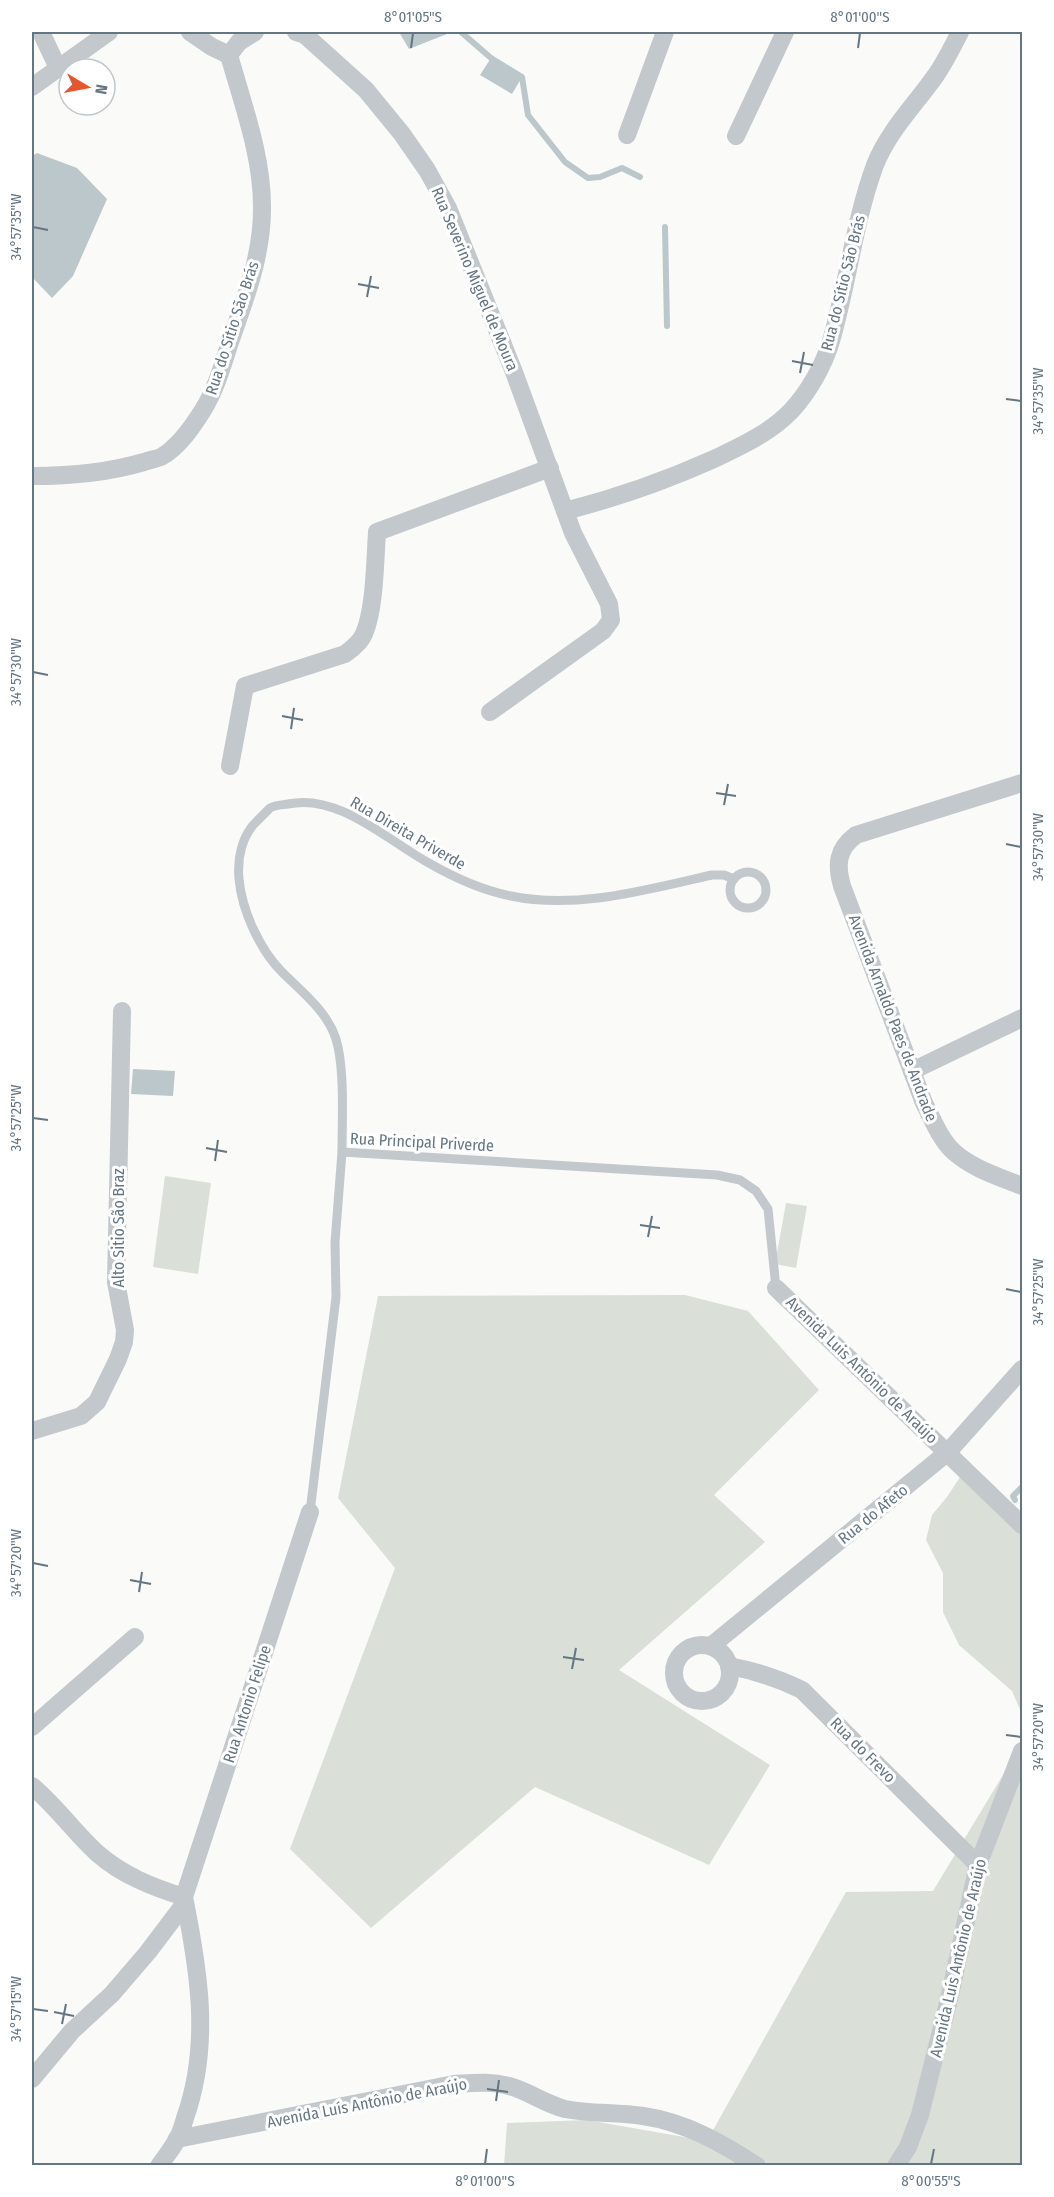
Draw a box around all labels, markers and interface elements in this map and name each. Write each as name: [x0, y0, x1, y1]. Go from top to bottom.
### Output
text: 8°01'05"S: [384, 8, 442, 26]
text: 8°01'00"S: [830, 8, 890, 26]
north arrow: [57, 57, 117, 117]
text: N: [91, 83, 111, 96]
street label: Rua Severino Miguel de Moura: [428, 184, 522, 374]
text: 34°57'35"W: [7, 194, 25, 260]
street label: Rua do Sítio São Brás: [817, 213, 869, 353]
street label: Rua do Sítio São Brás: [201, 259, 263, 397]
text: 34°57'35"W: [1029, 368, 1047, 434]
text: 34°57'30"W: [7, 638, 25, 706]
street label: Rua Direita Priverde: [347, 792, 469, 874]
text: 34°57'30"W: [1029, 813, 1047, 881]
street label: Avenida Arnaldo Paes de Andrade: [845, 912, 941, 1124]
text: 34°57'25"W: [7, 1085, 25, 1151]
street label: Rua Principal Priverde: [350, 1129, 494, 1155]
street label: Alto Sitio São Braz: [109, 1168, 128, 1288]
text: 34°57'25"W: [1029, 1259, 1047, 1325]
street label: Avenida Luis Antônio de Araújo: [782, 1293, 942, 1447]
street label: Rua do Afeto: [834, 1480, 912, 1548]
text: 34°57'20"W: [7, 1529, 25, 1597]
street label: Rua Antonio Felipe: [219, 1643, 275, 1765]
text: 34°57'20"W: [1029, 1703, 1047, 1771]
street label: Rua do Frevo: [826, 1713, 900, 1787]
street label: Avenida Luís Antônio de Araújo: [926, 1857, 990, 2059]
text: 34°57'15"W: [7, 1976, 25, 2042]
street label: Avenida Luís Antônio de Araújo: [265, 2074, 469, 2132]
text: 8°01'00"S: [455, 2172, 515, 2190]
text: 8°00'55"S: [901, 2172, 961, 2190]

